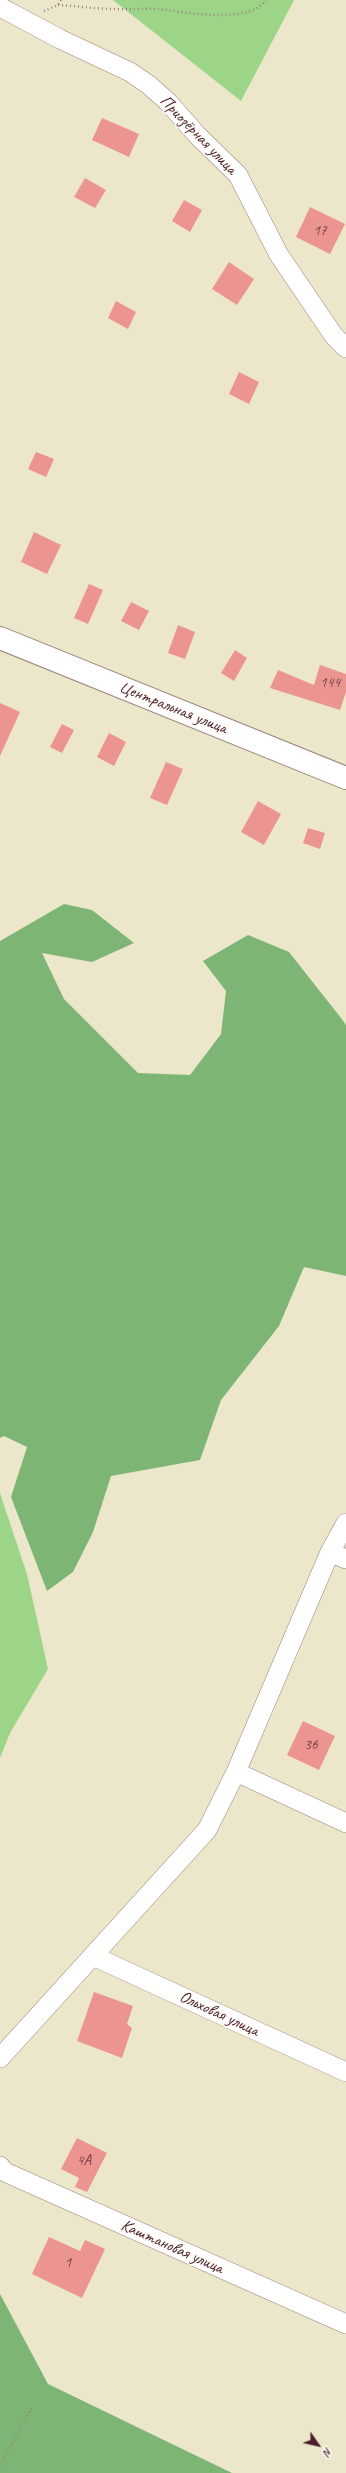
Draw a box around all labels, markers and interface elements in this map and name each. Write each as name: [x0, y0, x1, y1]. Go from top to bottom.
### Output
street label: Приозёрная улица: [155, 91, 241, 179]
house number: 17: [313, 222, 327, 240]
house number: 144: [320, 674, 340, 692]
street label: Центральная улица: [116, 677, 230, 739]
house number: 36: [304, 1736, 318, 1754]
street label: Ольховая улица: [176, 1987, 262, 2041]
house number: 4А: [77, 2152, 91, 2170]
street label: Каштановая улица: [118, 2215, 226, 2279]
house number: 1: [65, 2254, 71, 2272]
north arrow: [298, 2425, 338, 2465]
text: N: [320, 2445, 336, 2458]

